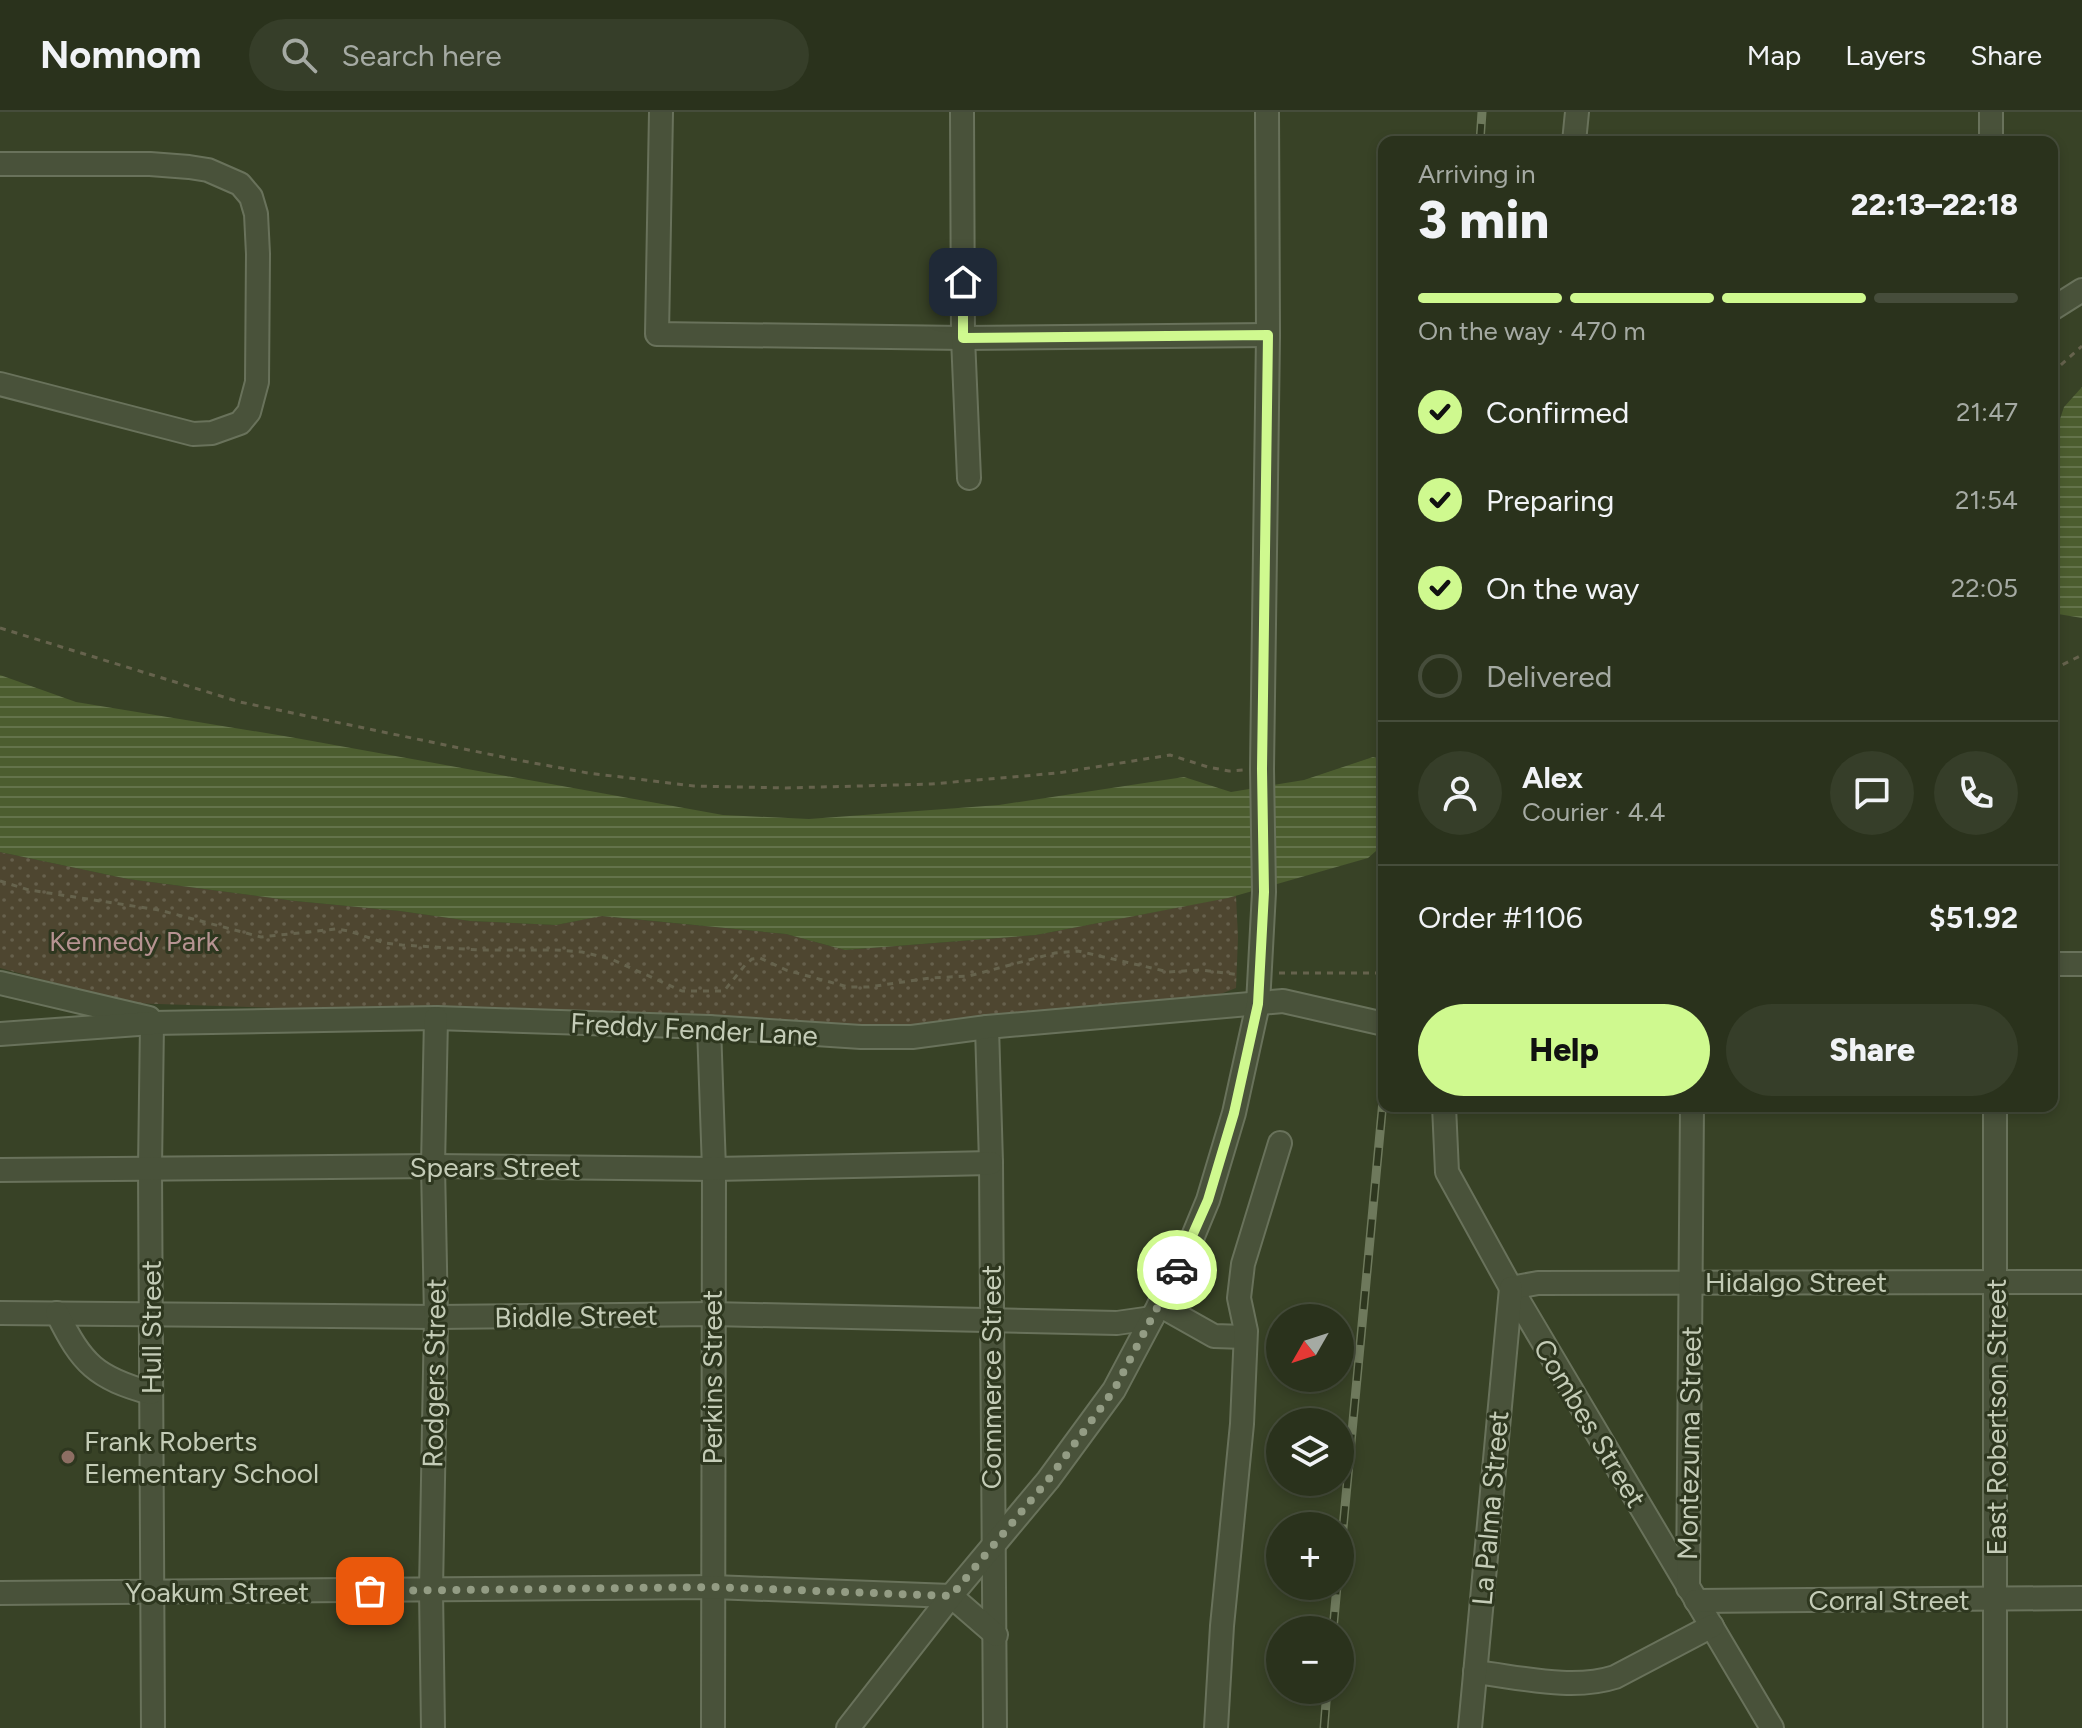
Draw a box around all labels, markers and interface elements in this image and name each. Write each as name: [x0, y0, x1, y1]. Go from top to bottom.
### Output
search box: [249, 19, 809, 91]
text: Nomnom: [40, 32, 201, 78]
icon: search: [277, 33, 321, 77]
text: Search here: [341, 37, 502, 74]
text: Map: [1747, 38, 1801, 72]
text: Layers: [1845, 38, 1926, 72]
text: Share: [1970, 38, 2042, 72]
text: Arriving in: [1418, 158, 1536, 190]
text: 22:13–22:18: [1851, 186, 2018, 223]
text: 3 min: [1418, 189, 1549, 251]
pin: [929, 248, 997, 316]
icon: home: [941, 260, 985, 304]
text: On the way · 470 m: [1418, 315, 1646, 347]
icon: check: [1418, 390, 1462, 434]
text: Confirmed: [1486, 394, 1629, 431]
text: 21:47: [1956, 396, 2018, 428]
icon: check: [1418, 478, 1462, 522]
text: Preparing: [1486, 482, 1614, 519]
text: 21:54: [1955, 484, 2018, 516]
icon: check: [1418, 566, 1462, 610]
text: On the way: [1486, 570, 1639, 607]
text: 22:05: [1951, 572, 2018, 604]
text: Delivered: [1486, 658, 1612, 695]
button: person: [1418, 751, 1502, 835]
button: chat: [1830, 751, 1914, 835]
button: phone: [1934, 751, 2018, 835]
text: Alex: [1522, 759, 1583, 796]
text: Courier · 4.4: [1522, 796, 1665, 828]
text: Order #1106: [1418, 899, 1583, 936]
text: $51.92: [1929, 899, 2018, 936]
park label: Kennedy Park: [49, 924, 219, 958]
button: Help: [1418, 1004, 1710, 1096]
button: Share: [1726, 1004, 2018, 1096]
street label: Freddy Fender Lane: [569, 1006, 819, 1052]
street label: Spears Street: [409, 1150, 581, 1184]
courier: [1137, 1230, 1217, 1310]
icon: car: [1155, 1248, 1199, 1292]
street label: Hull Street: [134, 1260, 168, 1394]
street label: Commerce Street: [974, 1265, 1008, 1489]
street label: Hidalgo Street: [1705, 1265, 1887, 1299]
street label: Rodgers Street: [415, 1278, 453, 1468]
street label: East Robertson Street: [1979, 1278, 2013, 1556]
street label: Perkins Street: [695, 1290, 729, 1464]
street label: Biddle Street: [494, 1298, 658, 1334]
north arrow: [1266, 1304, 1354, 1392]
map controls: [1266, 1304, 1354, 1704]
street label: Montezuma Street: [1670, 1326, 1708, 1560]
street label: Combes Street: [1526, 1333, 1654, 1513]
button: layers: [1266, 1408, 1354, 1496]
street label: La Palma Street: [1465, 1409, 1515, 1607]
place label: Frank Roberts Elementary School: [84, 1424, 319, 1490]
marker: Frank Roberts Elementary School: [59, 1448, 77, 1466]
button: +: [1266, 1512, 1354, 1600]
pin: [336, 1557, 404, 1625]
icon: bag: [348, 1569, 392, 1613]
street label: Yoakum Street: [125, 1575, 309, 1609]
street label: Corral Street: [1808, 1583, 1970, 1617]
button: −: [1266, 1616, 1354, 1704]

